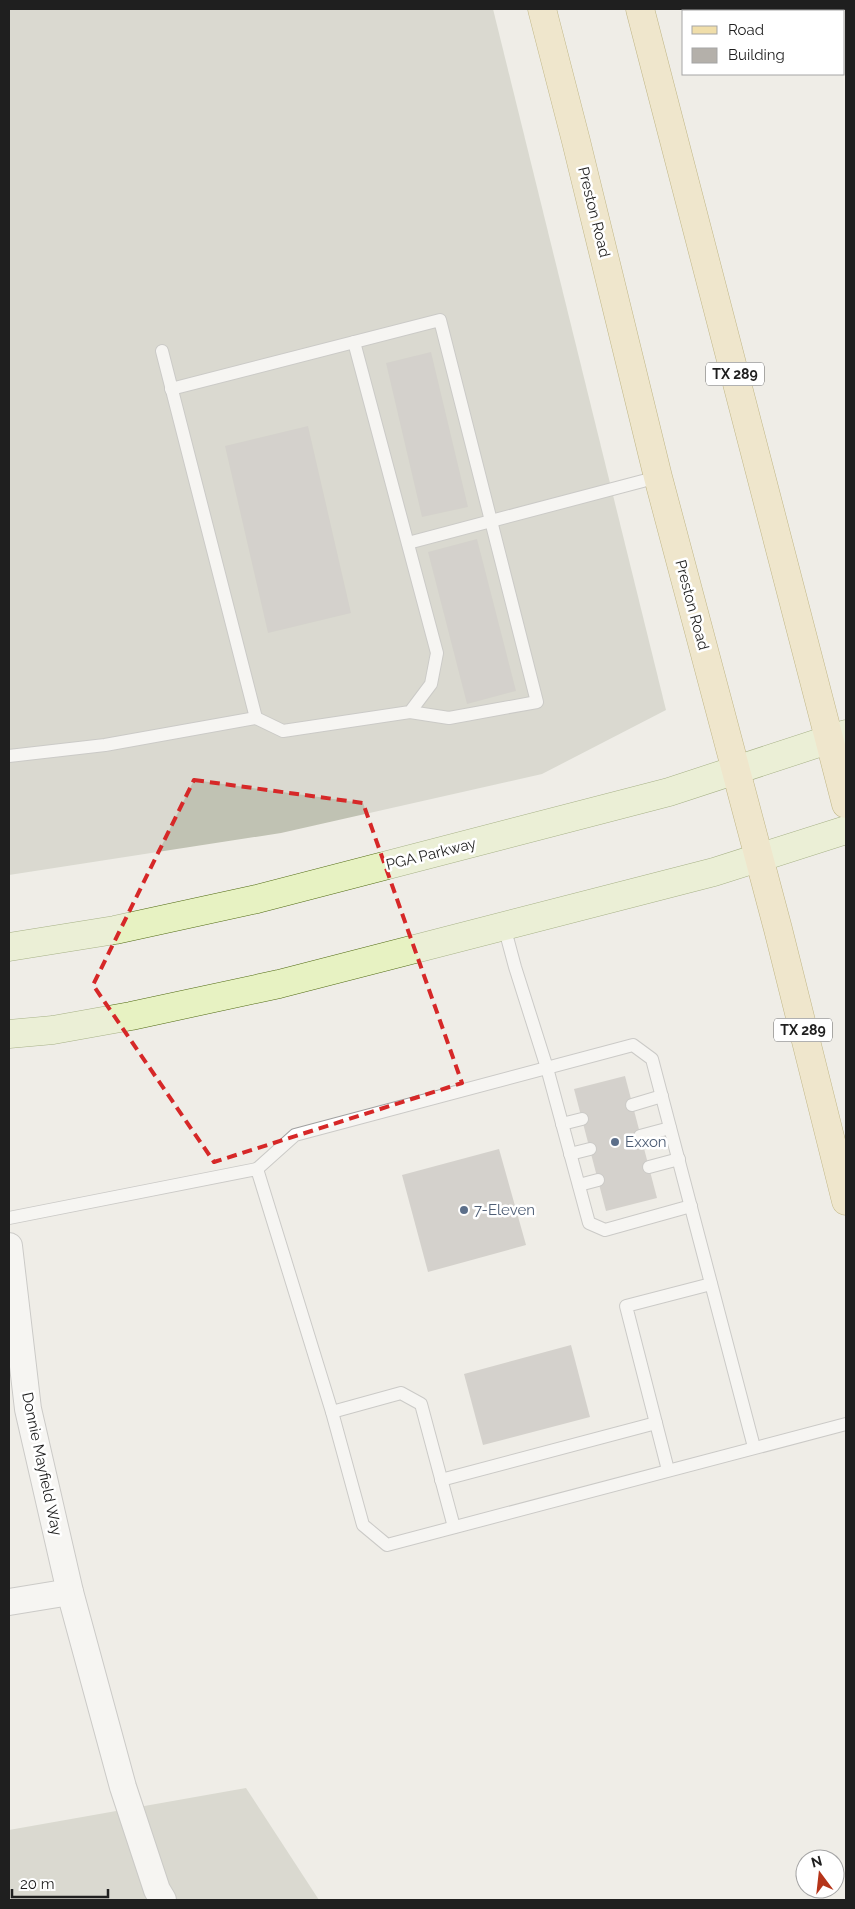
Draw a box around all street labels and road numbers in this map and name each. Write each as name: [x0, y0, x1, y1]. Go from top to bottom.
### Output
street label: Preston Road: [574, 165, 614, 259]
road number: TX 289: [706, 362, 764, 386]
street label: Preston Road: [671, 558, 713, 652]
street label: PGA Parkway: [384, 834, 478, 874]
road number: TX 289: [774, 1018, 832, 1042]
street label: Donnie Mayfield Way: [18, 1391, 66, 1537]

